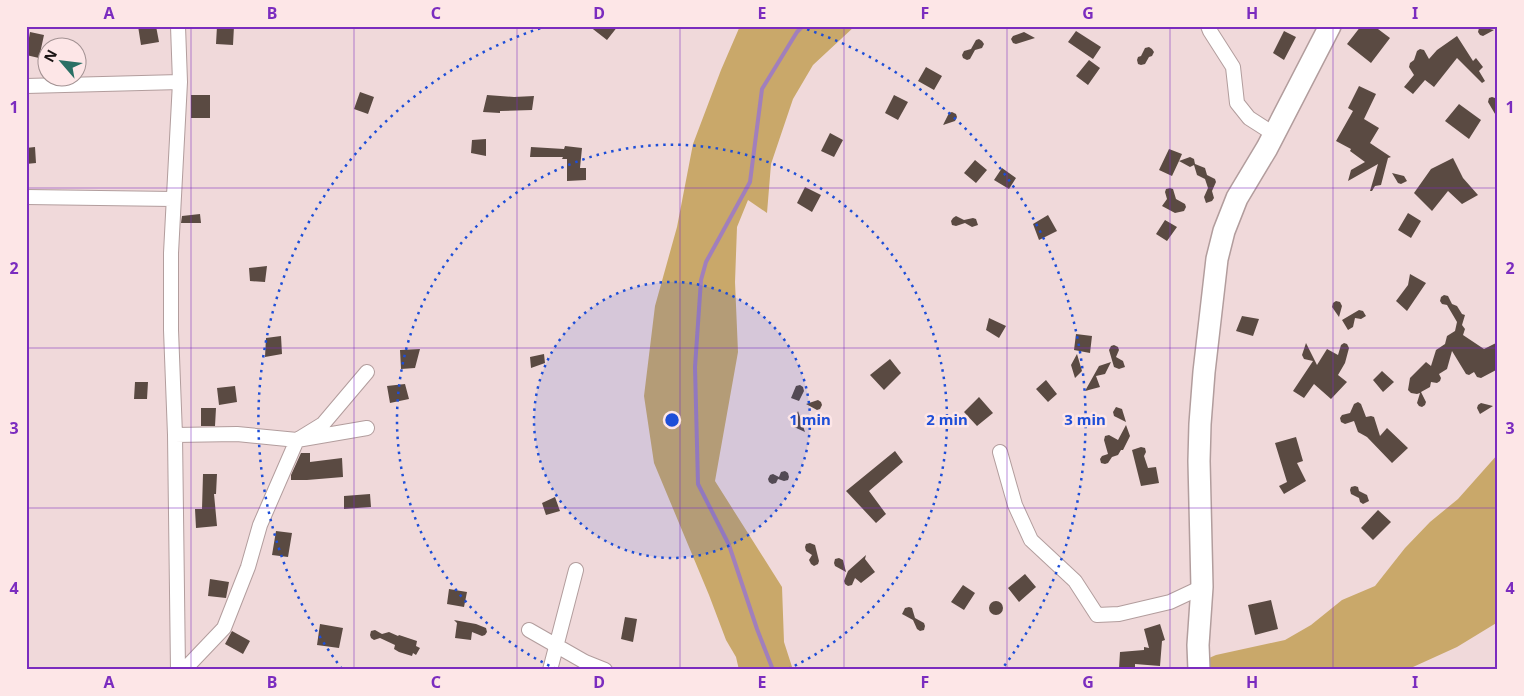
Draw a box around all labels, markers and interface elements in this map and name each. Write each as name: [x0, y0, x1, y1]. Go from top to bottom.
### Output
text: A: [103, 2, 115, 24]
text: B: [267, 2, 277, 24]
text: C: [431, 2, 441, 24]
text: D: [593, 2, 605, 24]
text: E: [758, 2, 767, 24]
text: F: [921, 2, 929, 24]
text: G: [1082, 2, 1094, 24]
text: H: [1246, 2, 1258, 24]
text: I: [1412, 2, 1418, 24]
north arrow: [38, 38, 88, 88]
text: N: [39, 46, 61, 65]
text: 1: [9, 96, 19, 118]
text: 1: [1505, 96, 1515, 118]
text: 2: [9, 257, 19, 279]
text: 2: [1505, 257, 1515, 279]
text: 1 min: [789, 409, 831, 429]
text: 2 min: [926, 409, 968, 429]
text: 3 min: [1064, 409, 1106, 429]
centre of rings: [663, 411, 681, 429]
text: 3: [9, 417, 19, 439]
text: 3: [1505, 417, 1515, 439]
text: 4: [9, 577, 19, 599]
text: 4: [1505, 577, 1515, 599]
text: A: [103, 671, 115, 693]
text: B: [267, 671, 277, 693]
text: C: [431, 671, 441, 693]
text: D: [593, 671, 605, 693]
text: E: [758, 671, 767, 693]
text: F: [921, 671, 929, 693]
text: G: [1082, 671, 1094, 693]
text: H: [1246, 671, 1258, 693]
text: I: [1412, 671, 1418, 693]

